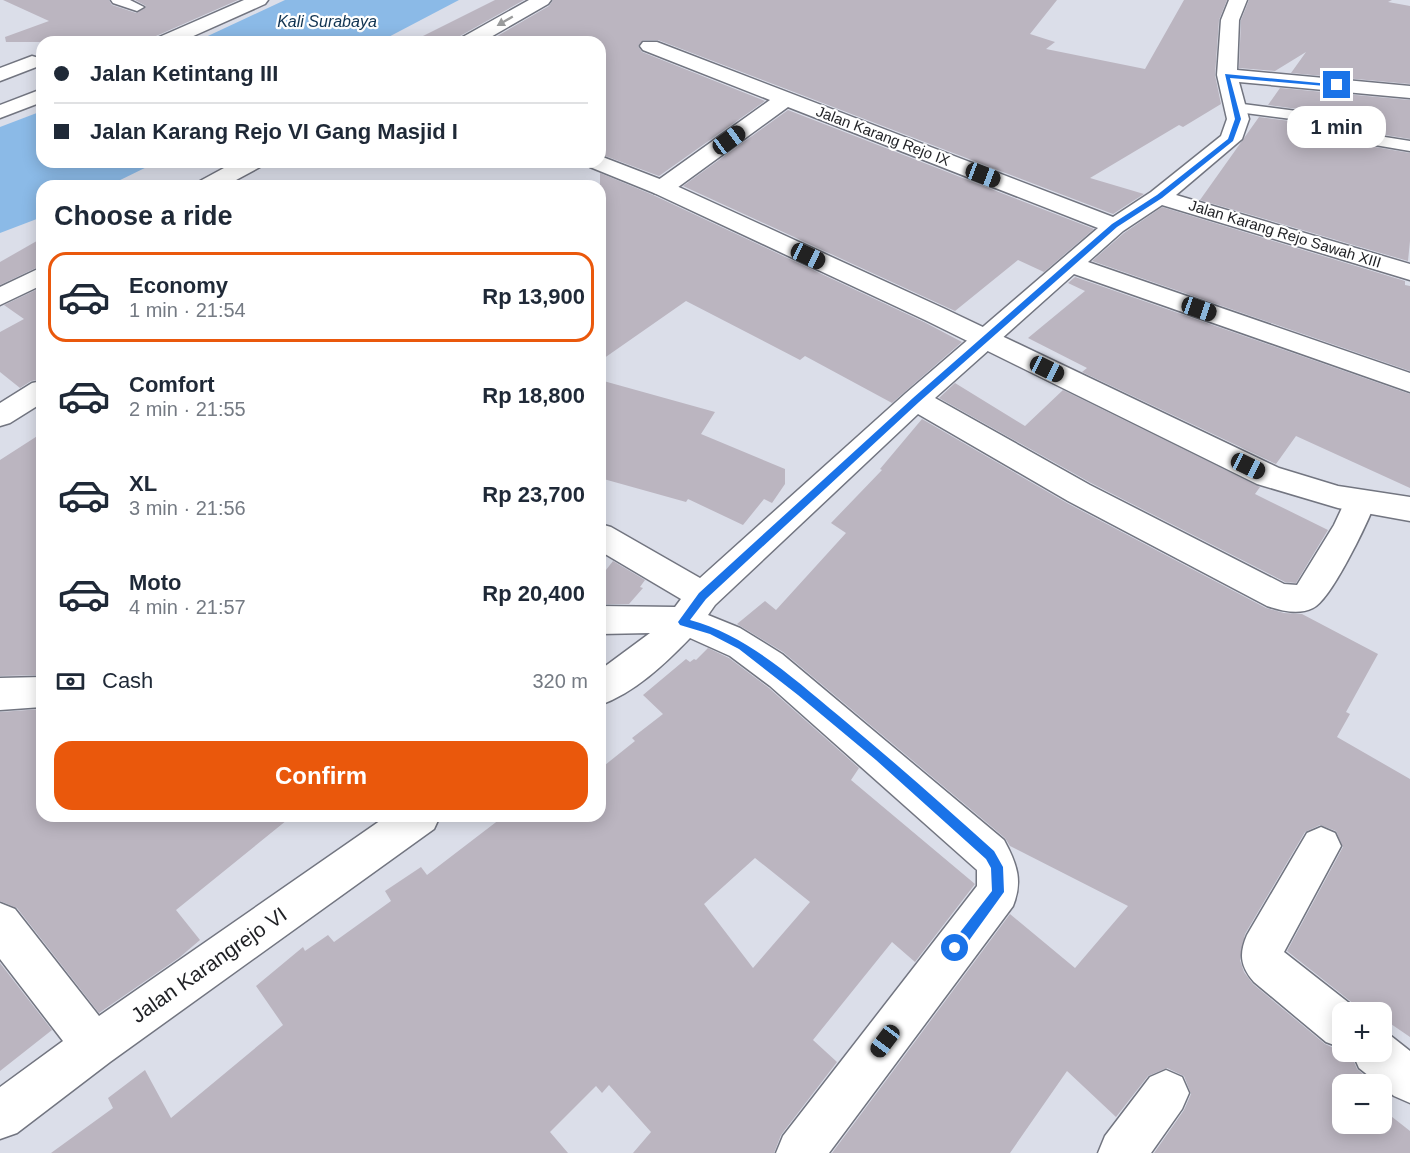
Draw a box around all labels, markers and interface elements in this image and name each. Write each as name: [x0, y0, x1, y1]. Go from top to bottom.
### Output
water label: Kali Surabaya: [277, 13, 377, 30]
one-way arrow: [496, 16, 513, 26]
text: Jalan Ketintang III: [90, 61, 278, 86]
route end: [1323, 71, 1350, 98]
street label: Jalan Karang Rejo IX: [814, 102, 952, 169]
callout: 1 min: [1288, 106, 1386, 148]
text: 1 min: [1310, 116, 1363, 138]
text: Jalan Karang Rejo VI Gang Masjid I: [90, 119, 458, 144]
car: [709, 122, 749, 158]
car: [963, 160, 1003, 190]
street label: Jalan Karang Rejo Sawah XIII: [1187, 196, 1383, 271]
text: Choose a ride: [54, 201, 233, 231]
car: [788, 240, 828, 272]
icon: car: [57, 270, 111, 324]
text: Economy: [129, 273, 228, 298]
text: Rp 13,900: [482, 284, 585, 309]
car: [1179, 295, 1219, 323]
text: 1 min · 21:54: [129, 299, 246, 321]
car: [1027, 353, 1067, 385]
icon: car: [57, 369, 111, 423]
text: Comfort: [129, 372, 215, 397]
text: Rp 18,800: [482, 383, 585, 408]
text: 2 min · 21:55: [129, 398, 246, 420]
car: [1228, 450, 1268, 482]
icon: car: [57, 468, 111, 522]
text: XL: [129, 471, 157, 496]
text: Rp 23,700: [482, 482, 585, 507]
text: 3 min · 21:56: [129, 497, 246, 519]
icon: car: [57, 567, 111, 621]
text: Moto: [129, 570, 182, 595]
text: Rp 20,400: [482, 581, 585, 606]
text: 4 min · 21:57: [129, 596, 246, 618]
icon: cash: [54, 665, 87, 698]
text: Cash: [102, 668, 153, 693]
text: 320 m: [532, 670, 588, 692]
button: Confirm: [54, 741, 588, 810]
street label: Jalan Karangrejo VI: [127, 902, 291, 1027]
route start: [941, 934, 968, 961]
map controls: [1332, 1002, 1392, 1134]
button: +: [1332, 1002, 1392, 1062]
car: [867, 1021, 903, 1061]
button: −: [1332, 1074, 1392, 1134]

